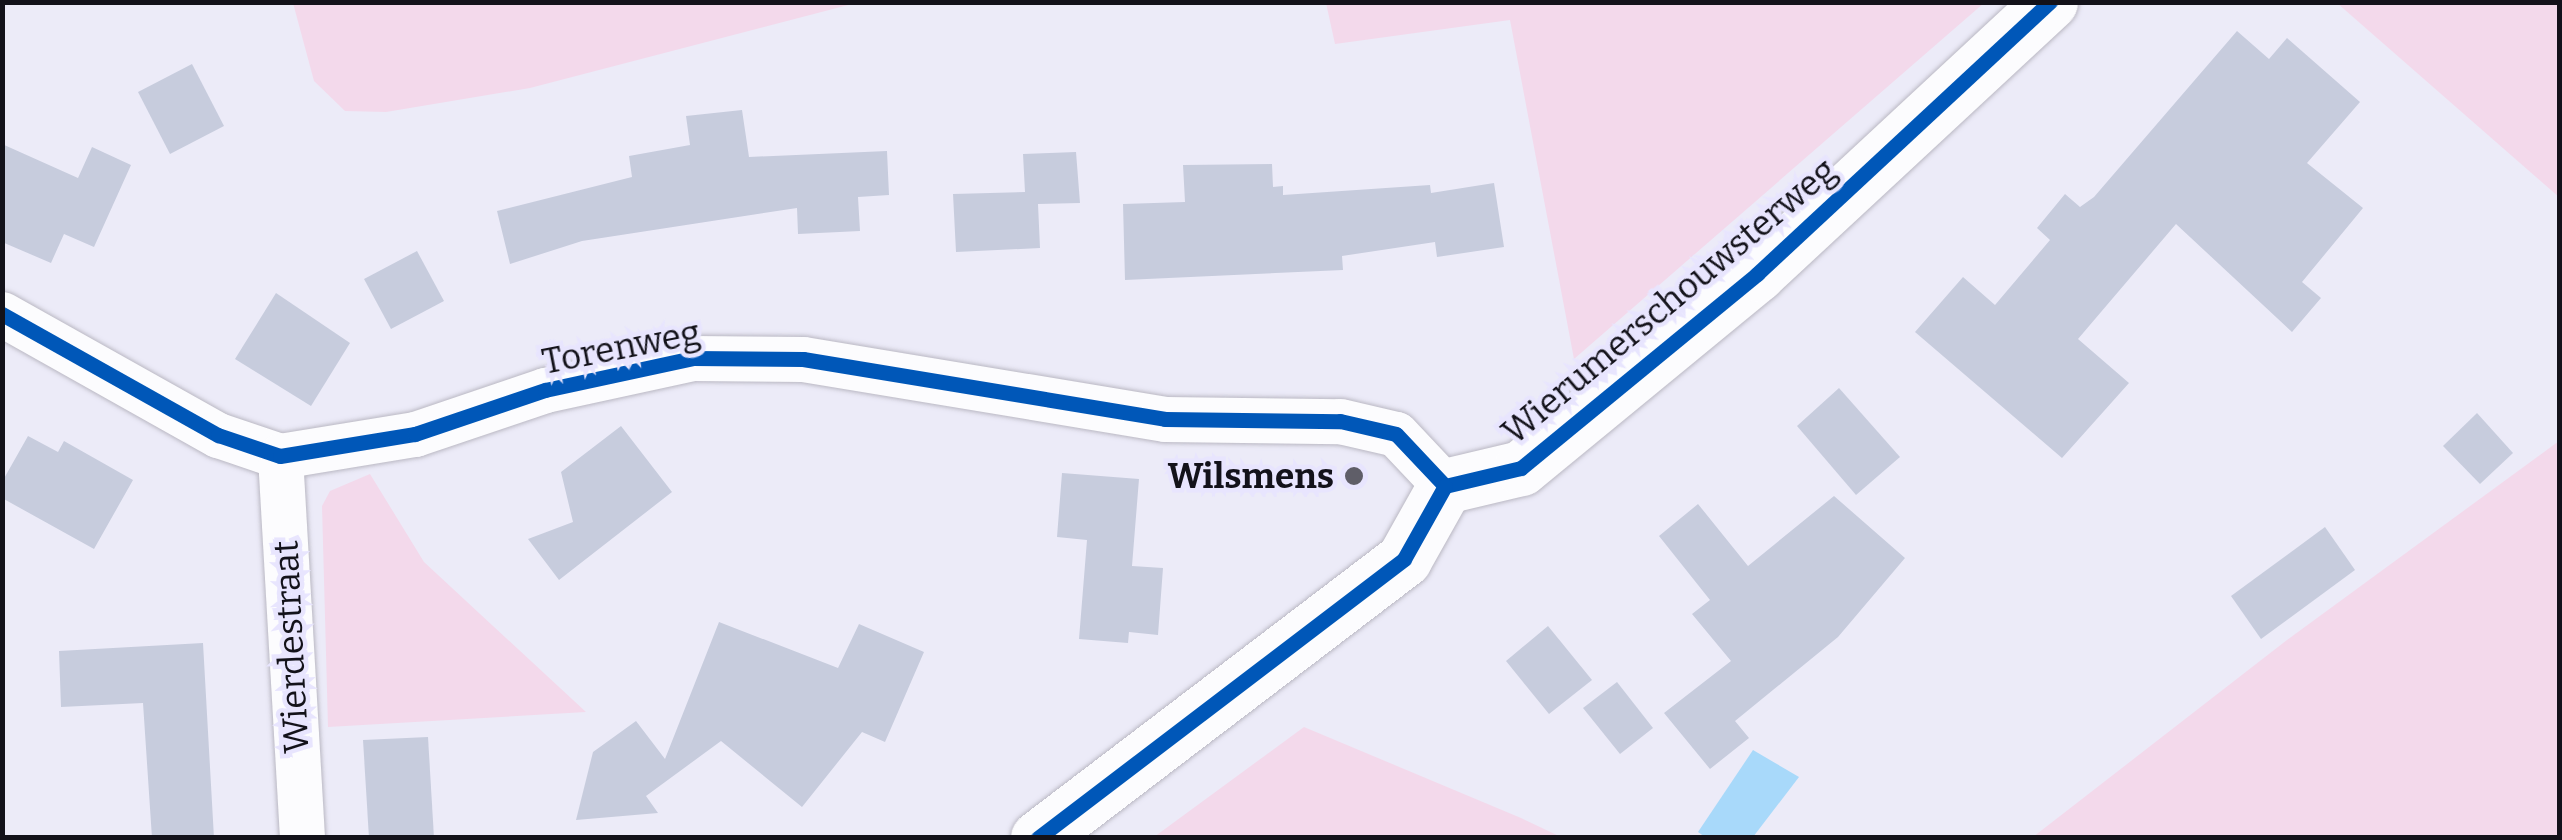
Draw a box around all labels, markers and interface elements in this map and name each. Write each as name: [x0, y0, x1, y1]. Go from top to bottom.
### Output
street label: Wierumerschouwsterweg: [1494, 149, 1844, 453]
street label: Torenweg: [538, 311, 704, 383]
place label: Wilsmens: [1168, 455, 1334, 497]
marker: Wilsmens: [1343, 465, 1365, 487]
street label: Wierdestraat: [264, 539, 318, 755]

